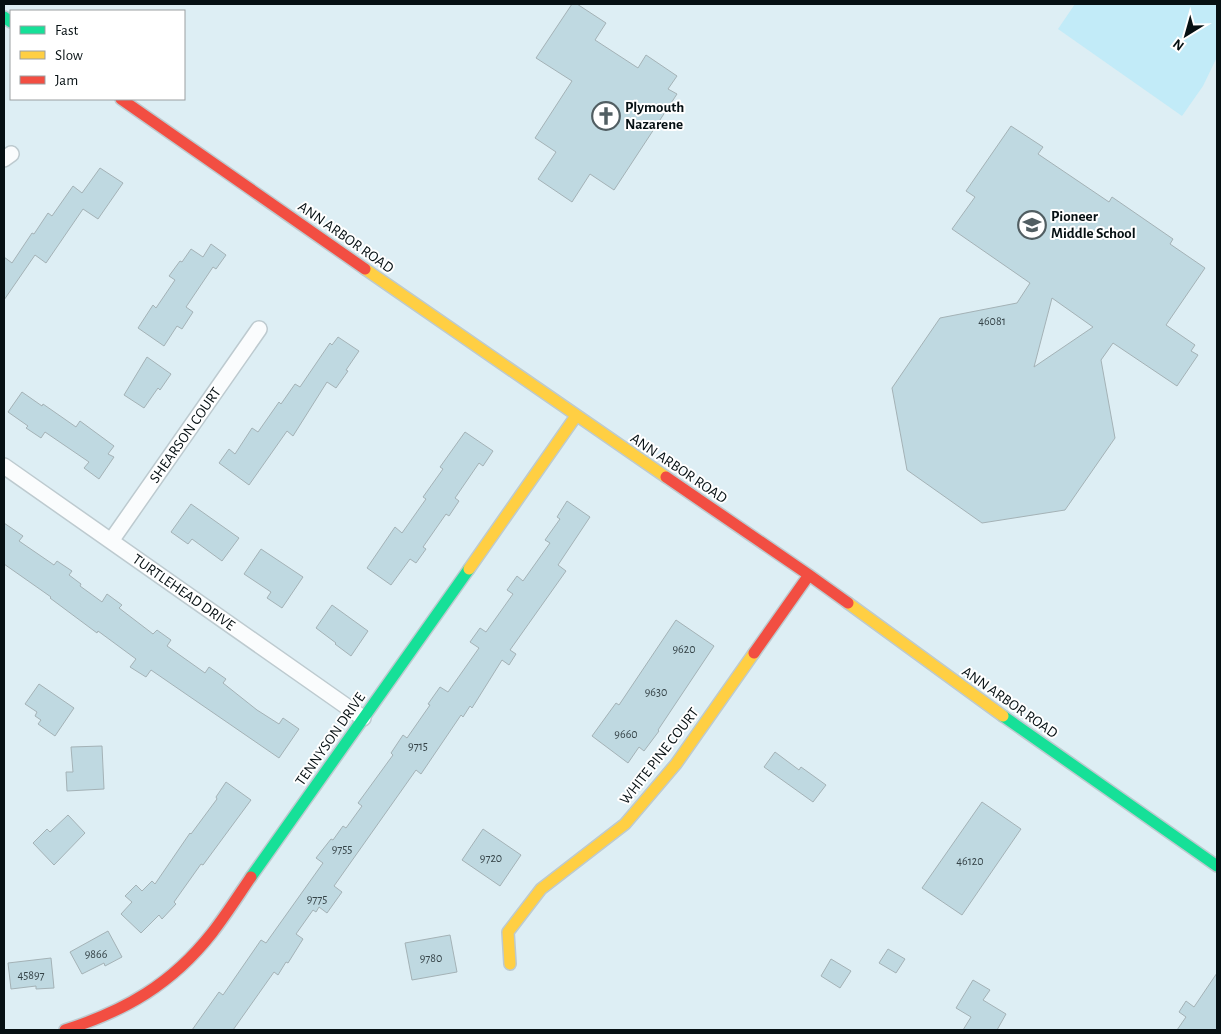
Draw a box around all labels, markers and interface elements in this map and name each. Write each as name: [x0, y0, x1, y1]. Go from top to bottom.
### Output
legend: [10, 10, 185, 100]
north arrow: [1161, 10, 1211, 60]
text: Fast: [55, 23, 79, 38]
text: N: [1171, 36, 1187, 53]
text: Slow: [55, 48, 83, 63]
text: Jam: [55, 73, 78, 88]
place label: Plymouth Nazarene: [625, 100, 684, 132]
church icon: Plymouth Nazarene: [591, 101, 621, 131]
street label: ANN ARBOR ROAD: [295, 199, 396, 276]
place label: Pioneer Middle School: [1051, 209, 1136, 241]
school or university icon: Pioneer Middle School: [1017, 210, 1047, 240]
house number: 46081: [978, 315, 1006, 327]
street label: SHEARSON COURT: [147, 384, 224, 486]
street label: ANN ARBOR ROAD: [628, 431, 730, 506]
street label: TURTLEHEAD DRIVE: [130, 552, 238, 633]
house number: 9620: [672, 643, 696, 655]
street label: ANN ARBOR ROAD: [959, 664, 1060, 741]
house number: 9630: [645, 686, 667, 698]
street label: TENNYSON DRIVE: [293, 690, 368, 789]
street label: WHITE PINE COURT: [617, 705, 702, 807]
house number: 9660: [614, 728, 638, 740]
house number: 9715: [408, 740, 428, 752]
house number: 9755: [332, 843, 352, 855]
house number: 9720: [480, 852, 502, 864]
house number: 46120: [956, 855, 984, 867]
house number: 9775: [307, 893, 327, 905]
house number: 9866: [85, 948, 108, 960]
house number: 9780: [420, 952, 442, 964]
house number: 45897: [17, 969, 45, 981]

